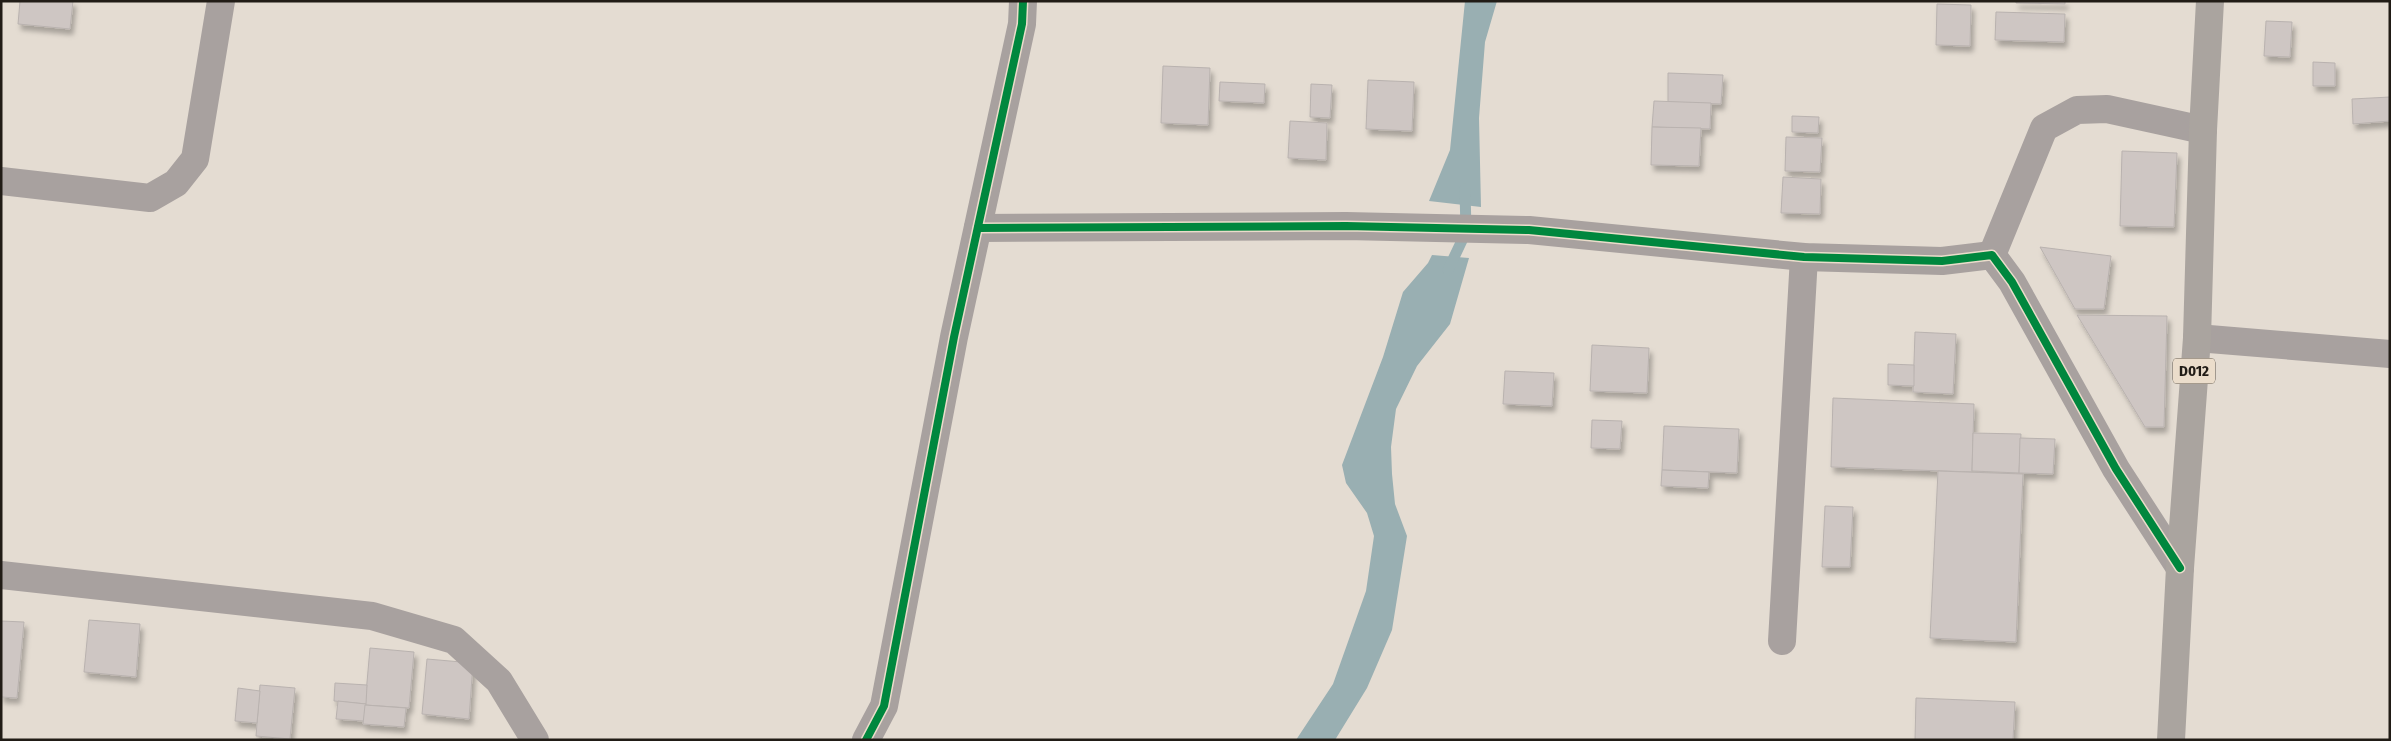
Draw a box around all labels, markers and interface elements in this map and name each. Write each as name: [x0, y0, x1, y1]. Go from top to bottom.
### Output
road number: D012: [2173, 358, 2215, 384]

